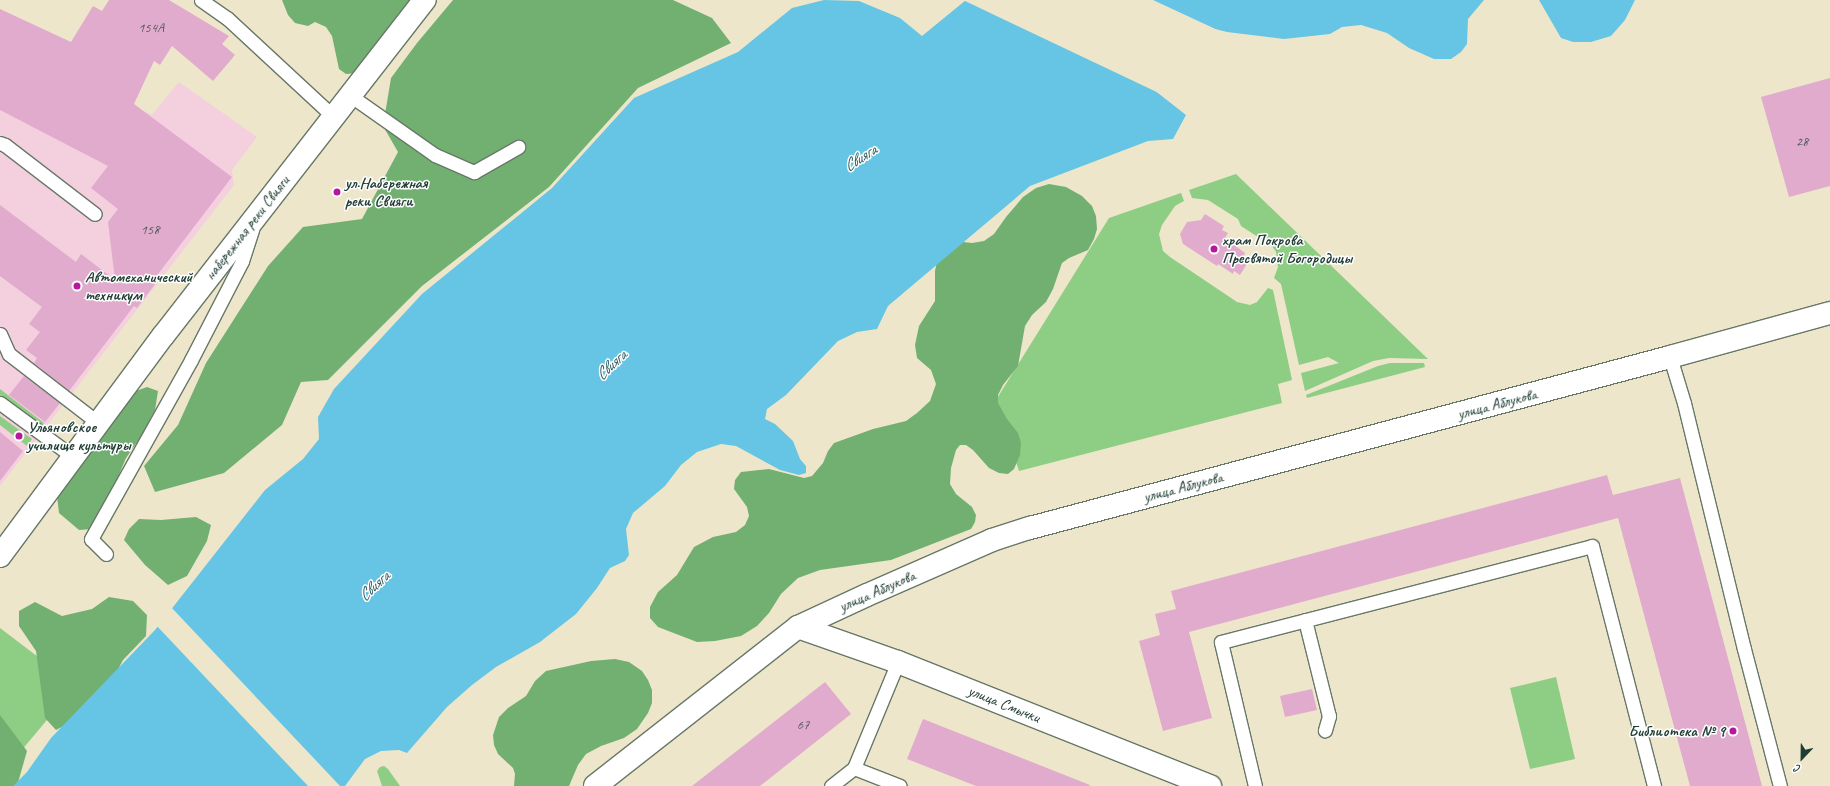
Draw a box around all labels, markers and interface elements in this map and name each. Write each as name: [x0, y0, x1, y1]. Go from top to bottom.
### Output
house number: 154А: [138, 20, 164, 36]
house number: 28: [1796, 134, 1808, 150]
water label: Свияга: [840, 140, 880, 176]
street label: набережная реки Свияги: [201, 172, 293, 284]
place label: ул.Набережная реки Свияги: [345, 173, 427, 211]
marker: ул.Набережная реки Свияги: [332, 187, 342, 197]
house number: 158: [141, 222, 159, 238]
place label: храм Покрова Пресвятой Богородицы: [1222, 230, 1352, 268]
marker: храм Покрова Пресвятой Богородицы: [1209, 244, 1219, 254]
place label: Автомеханический техникум: [85, 267, 192, 305]
marker: Автомеханический техникум: [72, 281, 82, 291]
water label: Свияга: [591, 345, 631, 385]
street label: улица Аблукова: [1456, 384, 1538, 424]
place label: Ульяновское училище культуры: [27, 417, 130, 455]
marker: Ульяновское училище культуры: [14, 431, 24, 441]
street label: улица Аблукова: [1142, 467, 1224, 507]
water label: Свияга: [354, 566, 394, 606]
street label: улица Аблукова: [836, 566, 918, 616]
street label: улица Смычки: [965, 681, 1043, 727]
house number: 67: [797, 717, 809, 733]
place label: Библиотека № 9: [1629, 721, 1725, 741]
marker: Библиотека № 9: [1728, 726, 1738, 736]
north arrow: [1782, 738, 1822, 778]
text: С: [1792, 762, 1803, 777]

